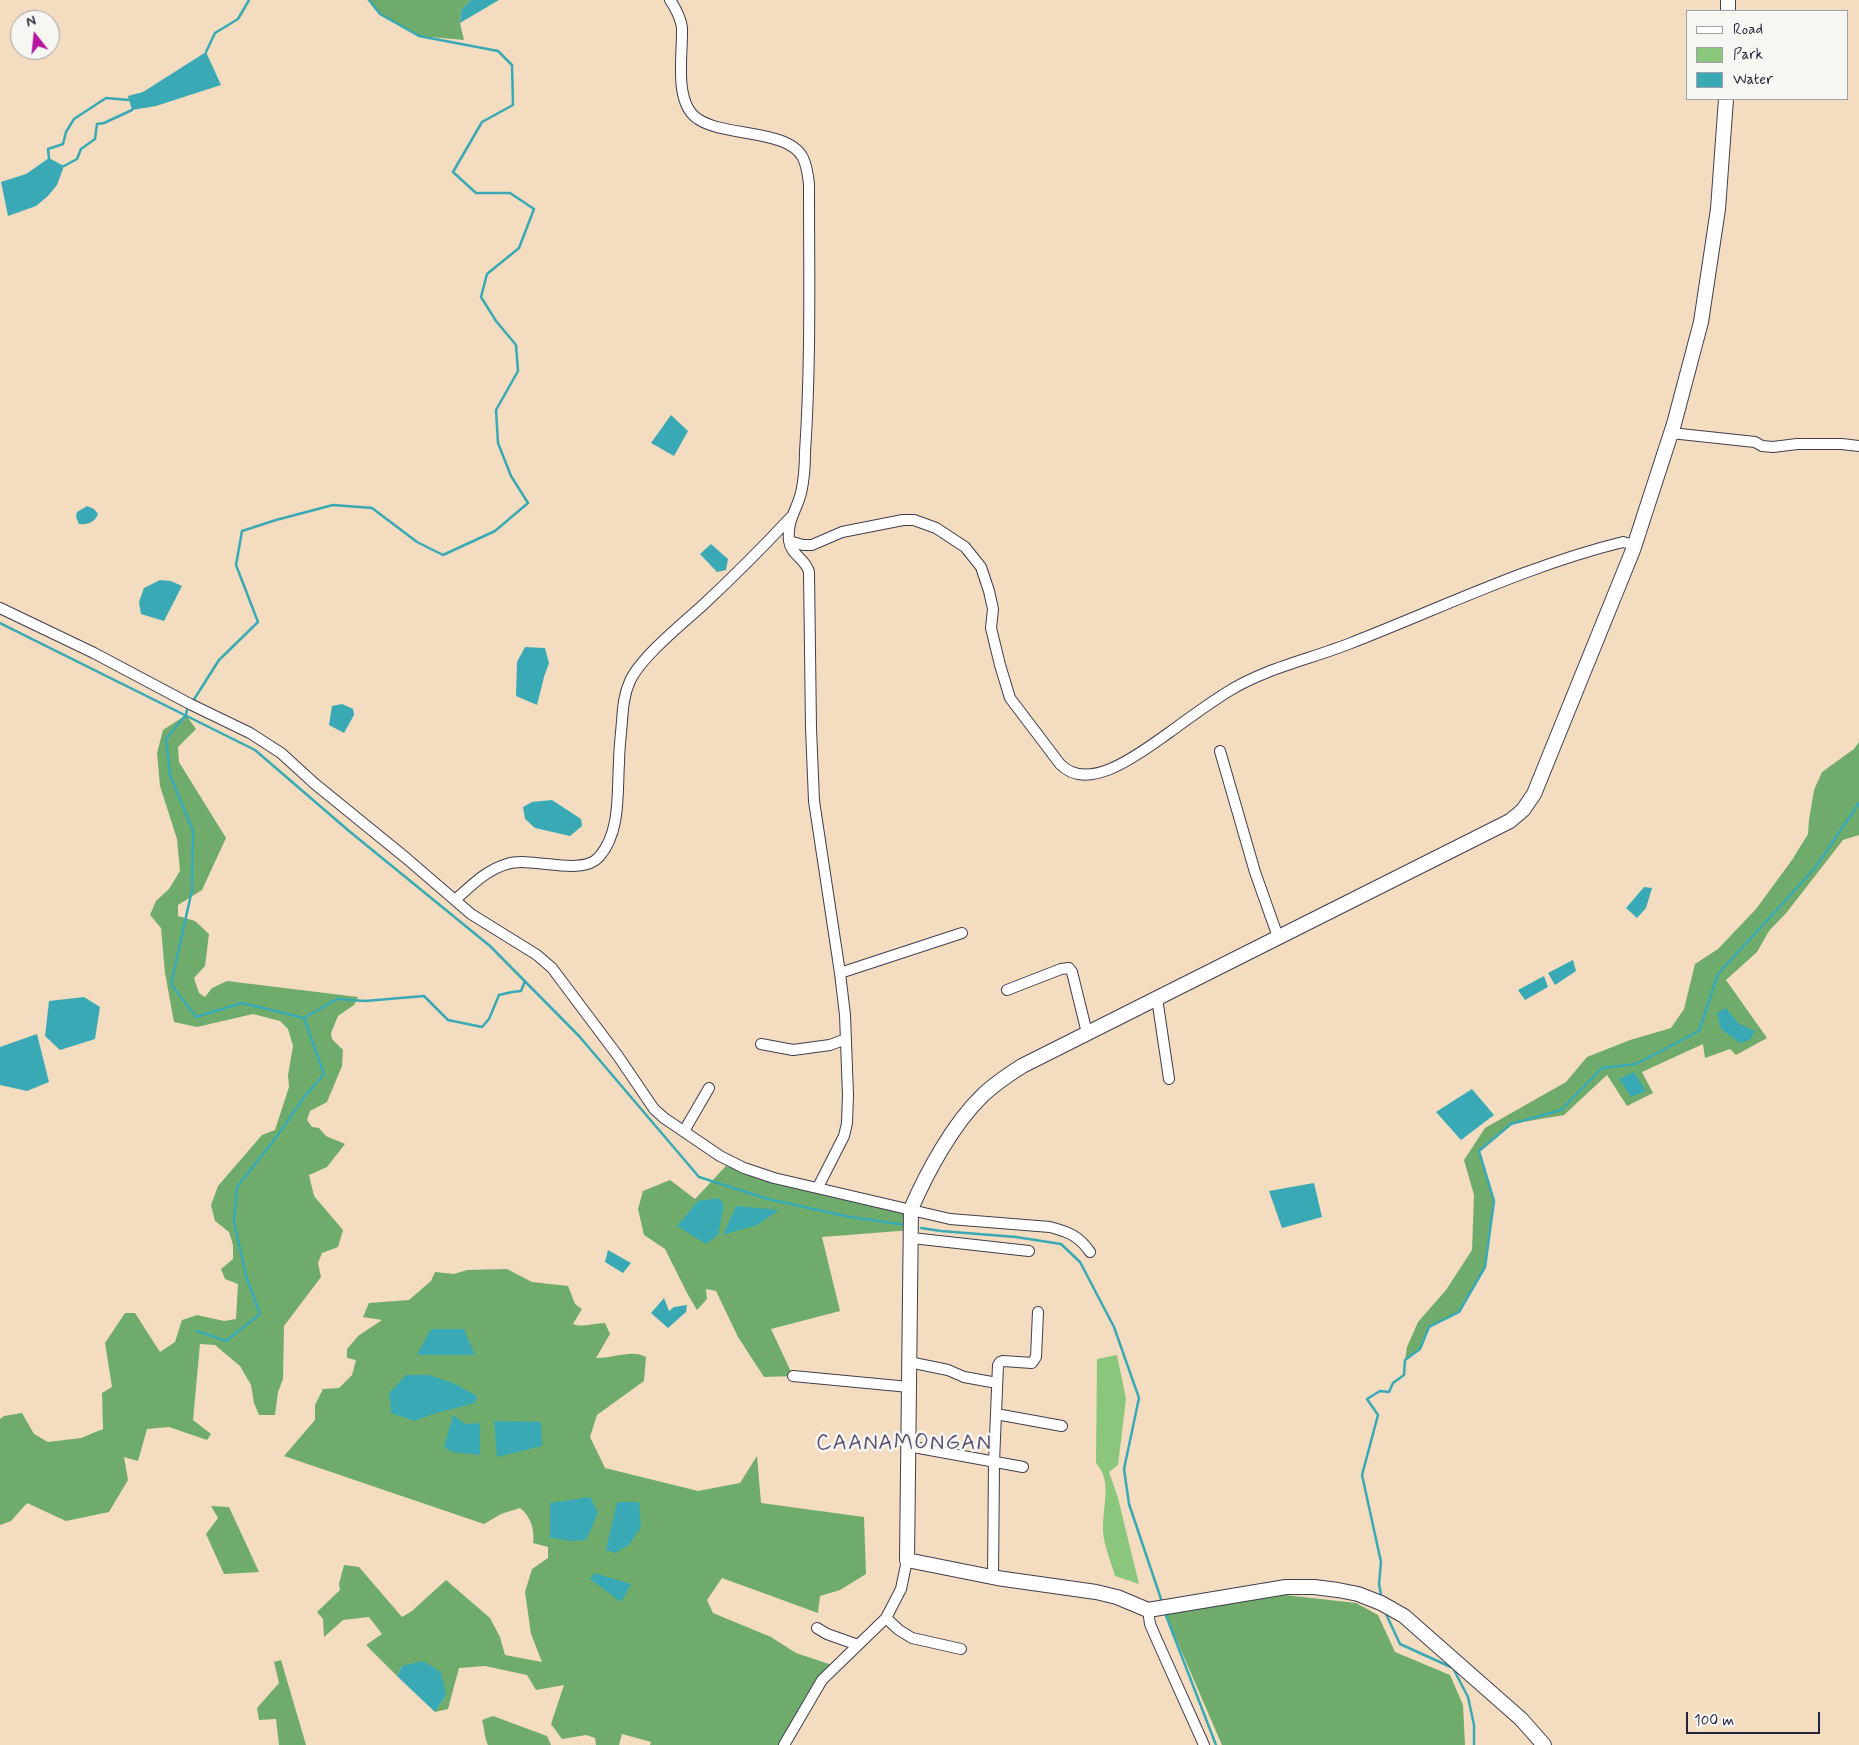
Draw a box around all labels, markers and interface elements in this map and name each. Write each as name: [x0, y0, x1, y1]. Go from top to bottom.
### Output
north arrow: [10, 10, 60, 60]
legend: [1686, 10, 1849, 100]
text: N: [24, 12, 38, 31]
text: Road: [1733, 20, 1763, 40]
text: Park: [1733, 45, 1763, 65]
text: Water: [1733, 70, 1773, 90]
district label: CAANAMONGAN: [816, 1431, 992, 1457]
scale bar: [1689, 1702, 1823, 1734]
text: 100 m: [1694, 1711, 1734, 1731]

